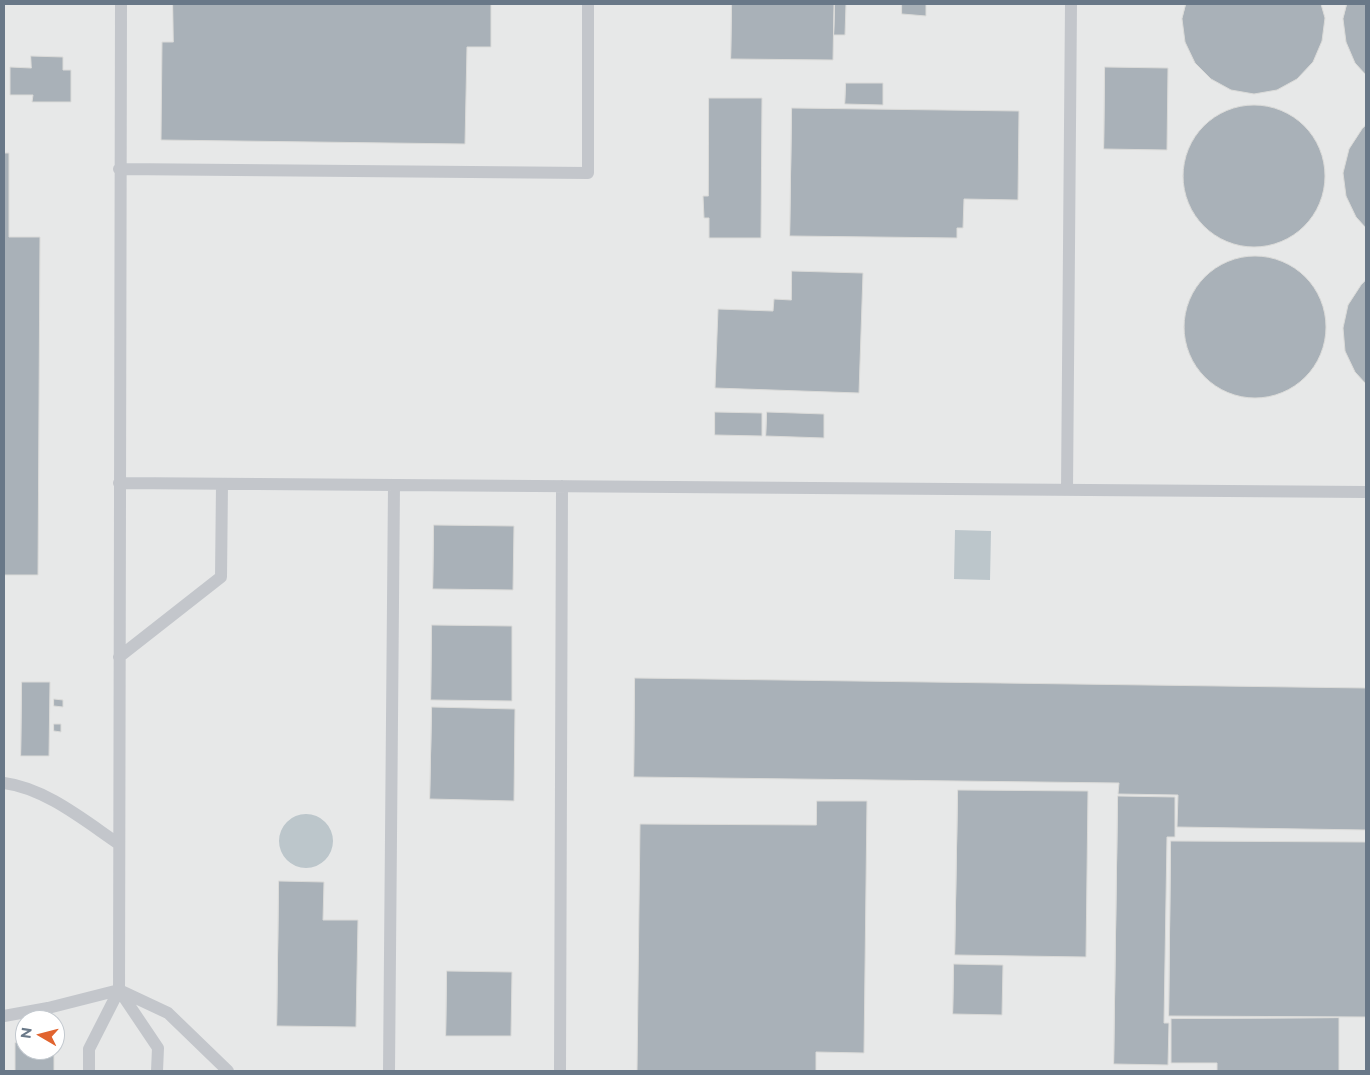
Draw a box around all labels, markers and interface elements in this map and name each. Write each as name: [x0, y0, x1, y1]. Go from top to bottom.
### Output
north arrow: [15, 1010, 65, 1060]
text: N: [16, 1026, 36, 1040]

